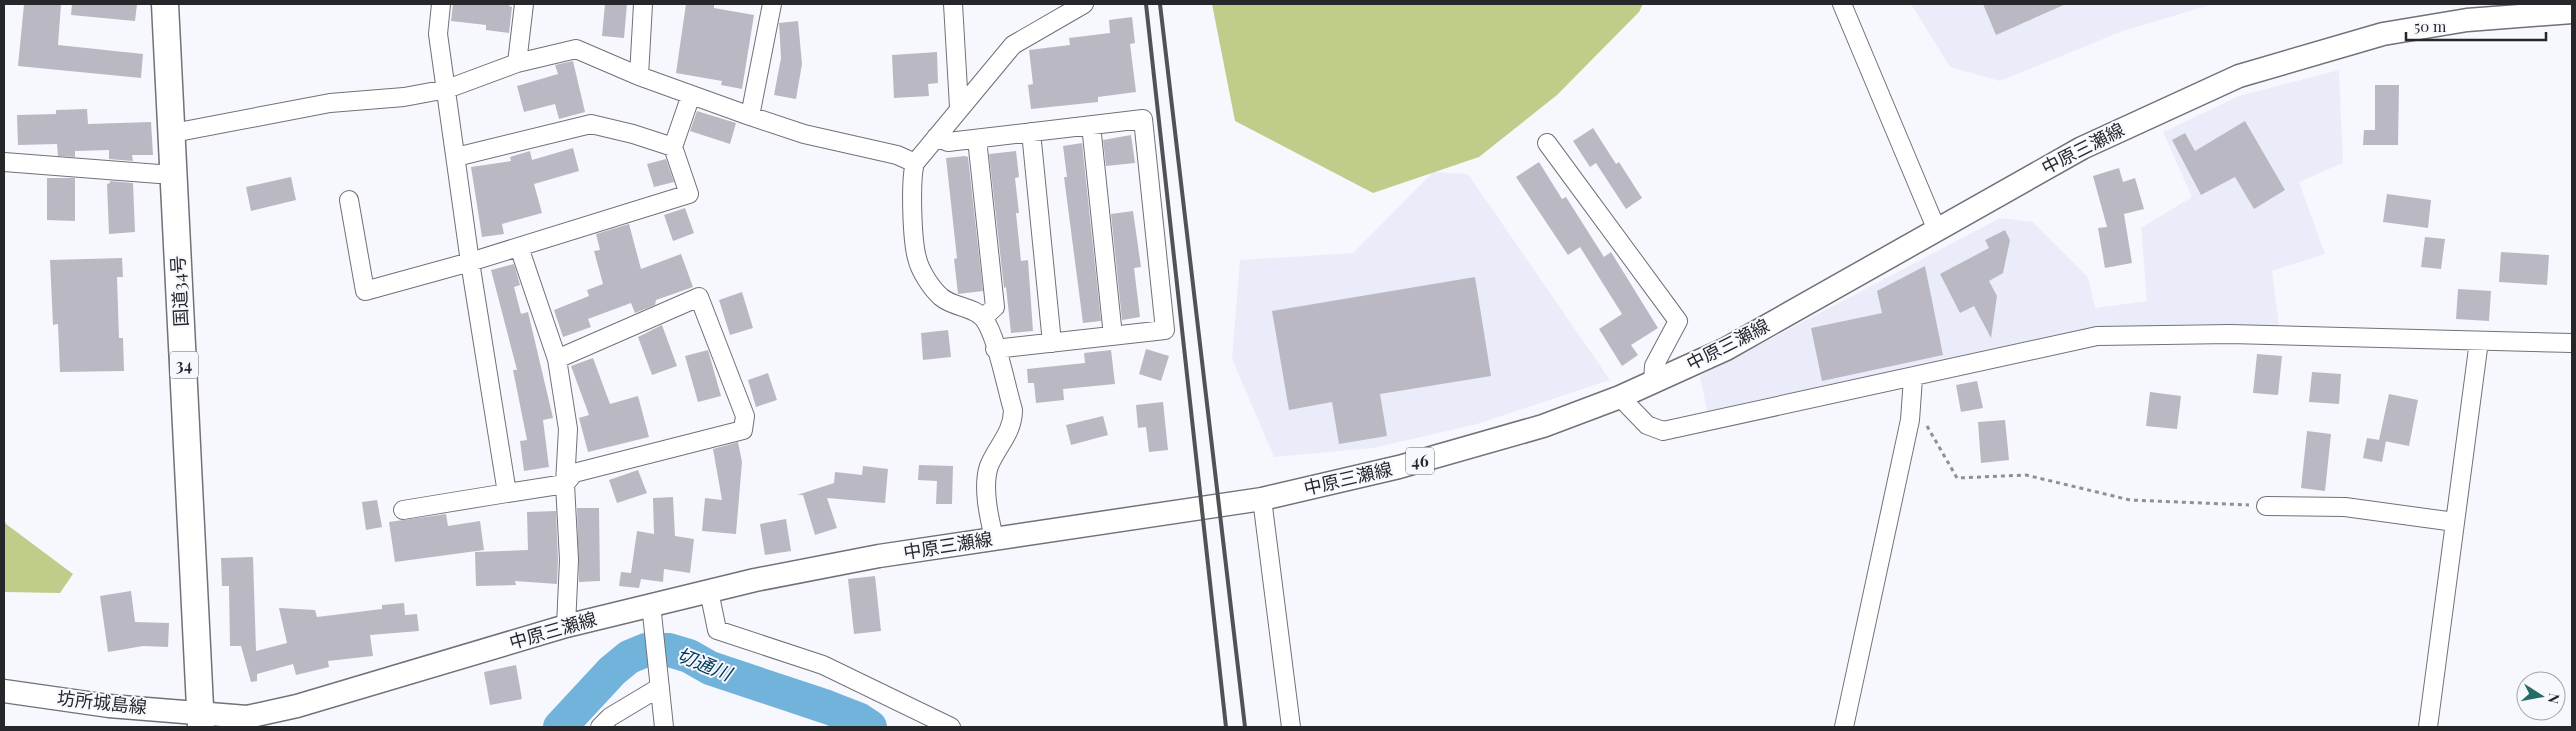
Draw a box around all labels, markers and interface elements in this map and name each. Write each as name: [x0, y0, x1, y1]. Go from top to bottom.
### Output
scale bar: [2406, 10, 2546, 42]
text: 50 m: [2414, 16, 2447, 36]
street label: 中原三瀬線: [2037, 117, 2128, 179]
street label: 国道34号: [165, 255, 193, 327]
street label: 中原三瀬線: [1682, 313, 1773, 375]
road number: 34: [170, 352, 198, 378]
road number: 46: [1406, 448, 1434, 474]
street label: 中原三瀬線: [1301, 456, 1394, 500]
street label: 中原三瀬線: [902, 526, 994, 564]
street label: 中原三瀬線: [506, 606, 599, 654]
water label: 切通川: [673, 640, 738, 687]
north arrow: [2516, 671, 2566, 721]
street label: 坊所城島線: [56, 685, 148, 719]
text: N: [2544, 692, 2565, 705]

